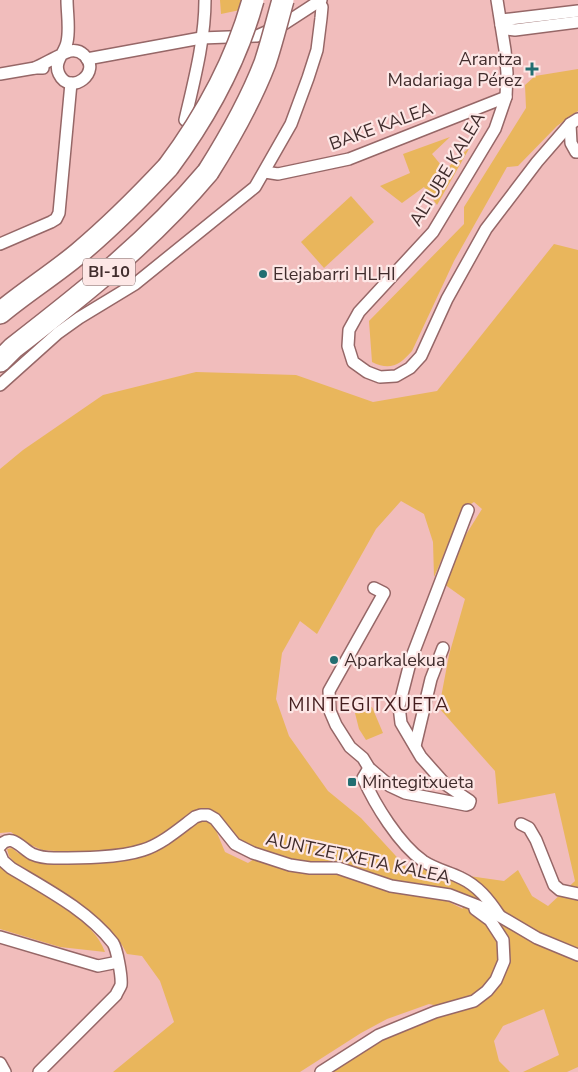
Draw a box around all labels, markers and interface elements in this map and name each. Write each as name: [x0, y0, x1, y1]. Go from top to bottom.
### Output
place label: Arantza Madariaga Pérez: [387, 47, 522, 92]
marker: Arantza Madariaga Pérez: [526, 63, 538, 75]
street label: BAKE KALEA: [326, 96, 436, 156]
street label: ALTUBE KALEA: [404, 108, 490, 230]
road number: BI-10: [83, 258, 135, 286]
place label: Elejabarri HLHI: [273, 262, 396, 286]
marker: Elejabarri HLHI: [257, 268, 269, 280]
place label: Aparkalekua: [344, 648, 446, 672]
marker: Aparkalekua: [328, 654, 340, 666]
district label: MINTEGITXUETA: [288, 692, 450, 718]
place label: Mintegitxueta: [362, 770, 474, 794]
marker: Mintegitxueta: [346, 776, 358, 788]
street label: AUNTZETXETA KALEA: [264, 827, 452, 889]

